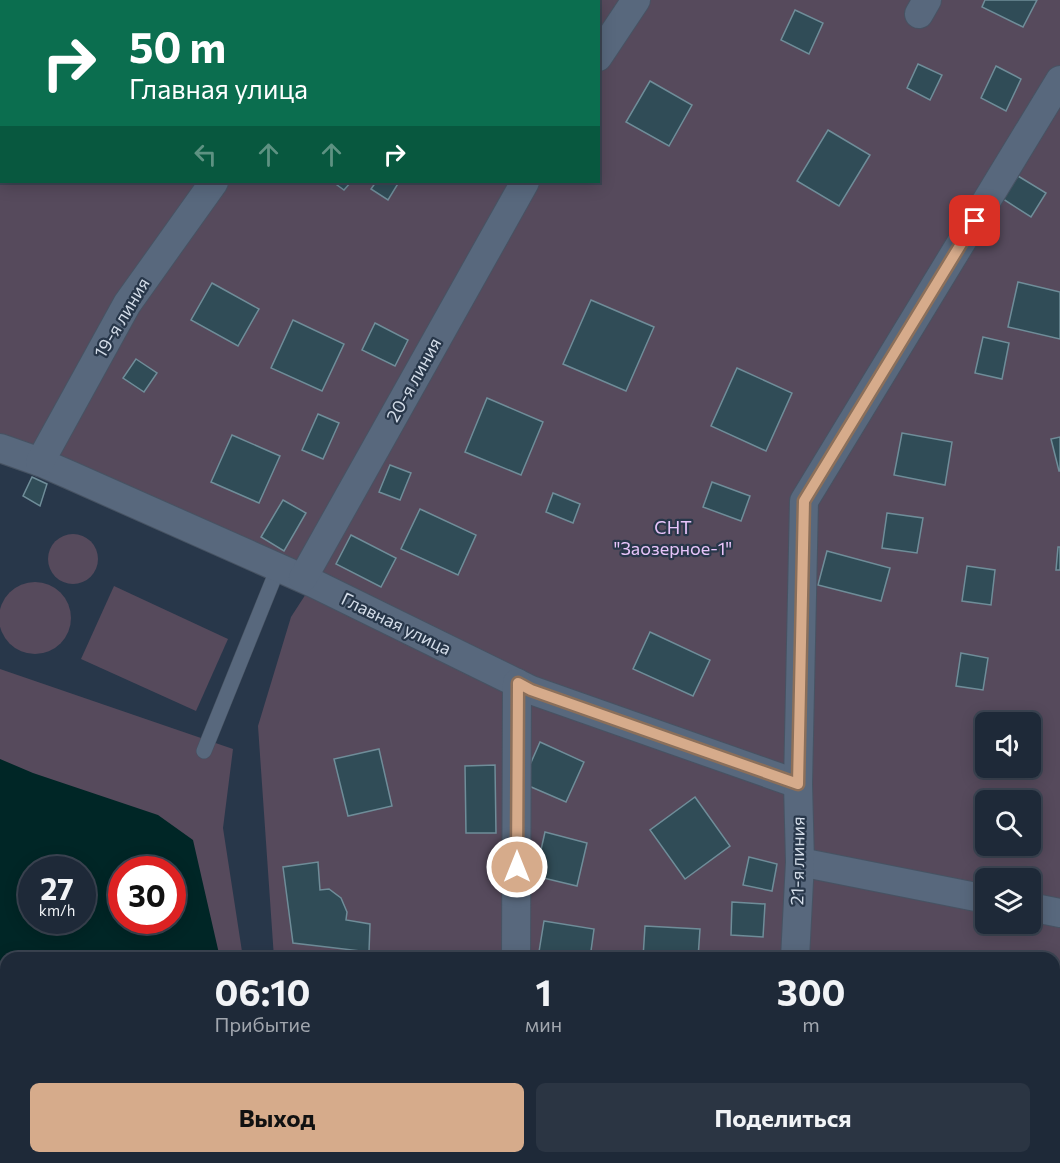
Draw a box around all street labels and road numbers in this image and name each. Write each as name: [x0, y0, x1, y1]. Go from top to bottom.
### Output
street label: 19-я линия: [89, 273, 154, 362]
street label: 20-я линия: [381, 334, 445, 425]
street label: Главная улица: [338, 587, 455, 659]
street label: 21-я линия: [785, 816, 809, 906]

